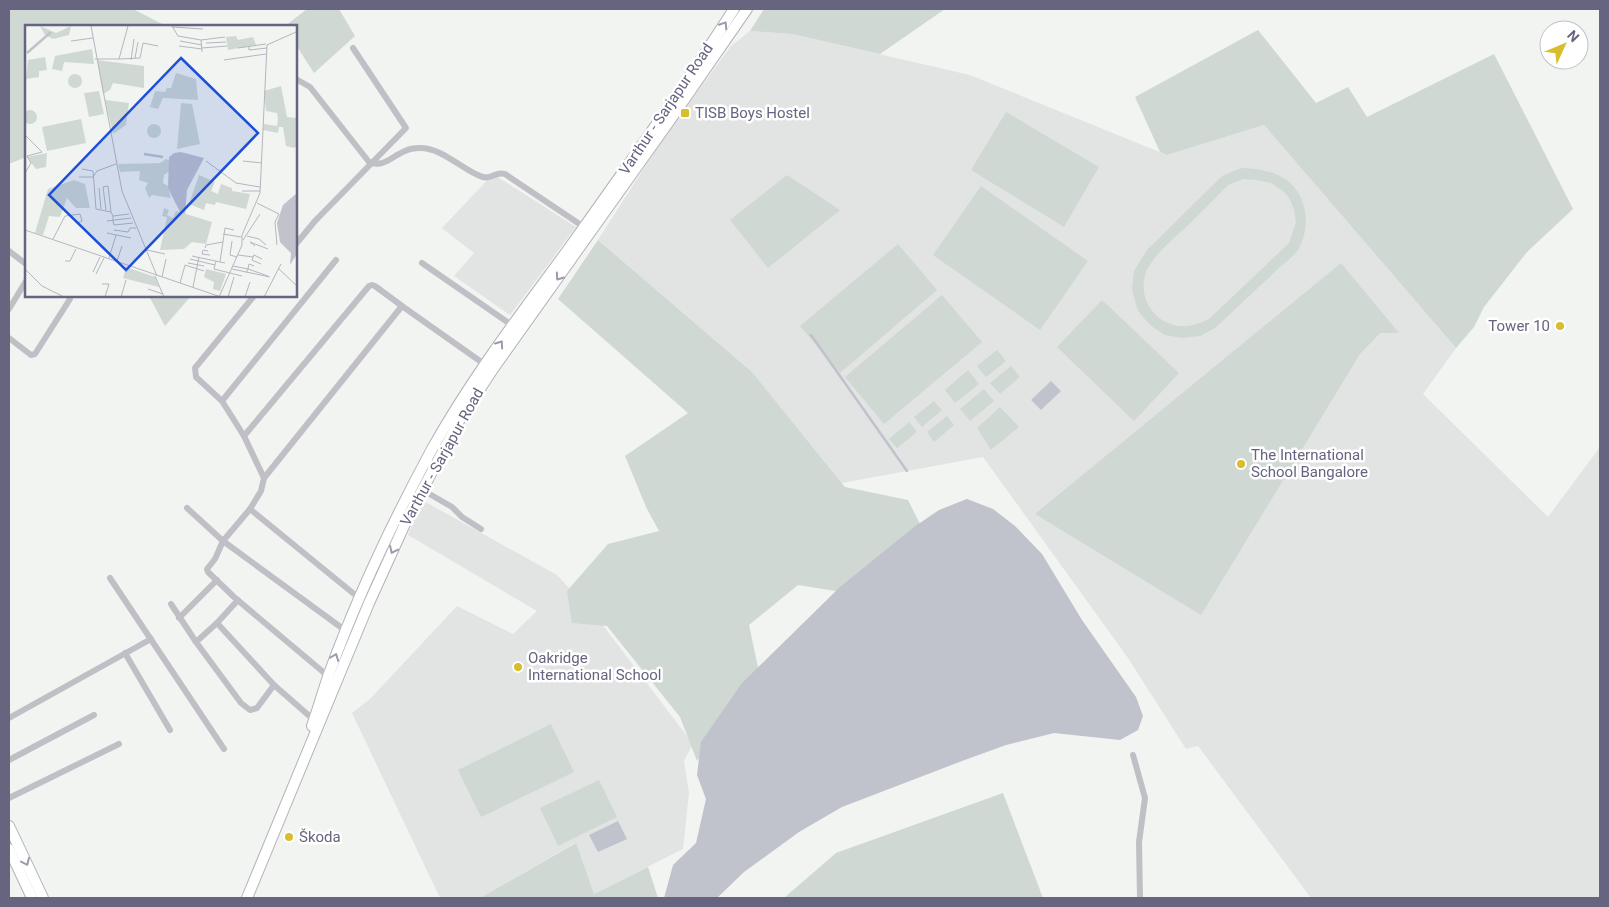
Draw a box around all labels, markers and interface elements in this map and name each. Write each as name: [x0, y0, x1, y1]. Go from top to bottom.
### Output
north arrow: [1539, 20, 1589, 70]
one-way arrow: [718, 21, 727, 30]
inset map: [25, 25, 298, 298]
text: N: [1564, 27, 1583, 45]
street label: Varthur - Sarjapur Road: [615, 40, 717, 178]
place label: TISB Boys Hostel: [695, 104, 810, 122]
marker: TISB Boys Hostel: [679, 107, 691, 119]
one-way arrow: [556, 271, 565, 281]
place label: Tower 10: [1488, 317, 1550, 335]
marker: Tower 10: [1554, 320, 1566, 332]
one-way arrow: [494, 340, 503, 350]
street label: Varthur - Sarjapur Road: [397, 385, 487, 529]
place label: The International School Bangalore: [1251, 446, 1368, 481]
marker: The International School Bangalore: [1235, 458, 1247, 470]
one-way arrow: [388, 545, 399, 554]
place label: Oakridge International School: [528, 649, 661, 684]
one-way arrow: [330, 654, 340, 662]
marker: Oakridge International School: [512, 661, 524, 673]
place label: Škoda: [299, 828, 341, 846]
marker: Škoda: [283, 831, 295, 843]
one-way arrow: [19, 857, 30, 866]

